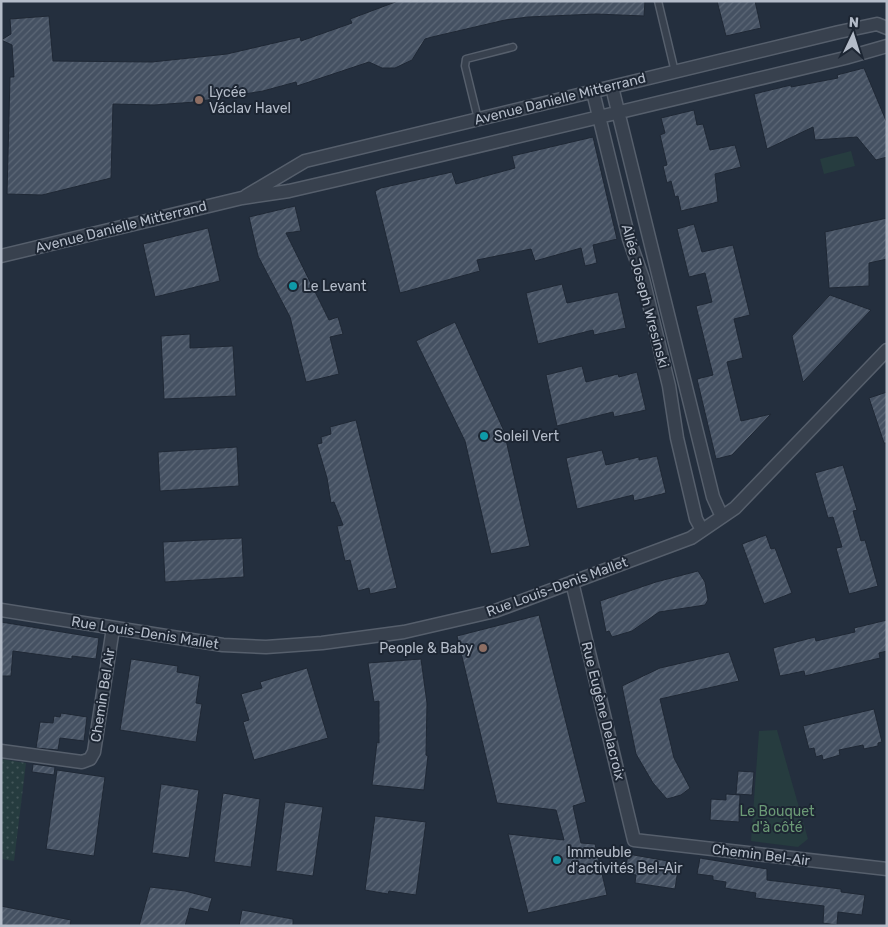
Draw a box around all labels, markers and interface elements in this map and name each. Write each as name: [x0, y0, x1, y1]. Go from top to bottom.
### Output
north arrow: [828, 10, 878, 60]
text: N: [848, 14, 859, 31]
street label: Avenue Danielle Mitterrand: [473, 69, 647, 129]
place label: Lycée Václav Havel: [209, 84, 291, 117]
marker: Lycée Václav Havel: [193, 94, 205, 106]
street label: Avenue Danielle Mitterrand: [34, 197, 208, 257]
street label: Allée Joseph Wresinski: [618, 222, 672, 370]
place label: Le Levant: [303, 278, 367, 295]
marker: Le Levant: [287, 280, 299, 292]
place label: Soleil Vert: [494, 428, 559, 445]
marker: Soleil Vert: [478, 430, 490, 442]
street label: Rue Louis-Denis Mallet: [484, 553, 630, 620]
street label: Rue Louis-Denis Mallet: [70, 613, 220, 653]
place label: People & Baby: [379, 640, 473, 657]
street label: Rue Eugène Delacroix: [578, 640, 629, 782]
marker: People & Baby: [477, 642, 489, 654]
street label: Chemin Bel Air: [87, 646, 119, 743]
park label: Le Bouquet d'à côté: [740, 803, 815, 836]
street label: Chemin Bel-Air: [711, 841, 812, 870]
place label: Immeuble d'activités Bel-Air: [567, 844, 683, 877]
marker: Immeuble d'activités Bel-Air: [551, 854, 563, 866]

